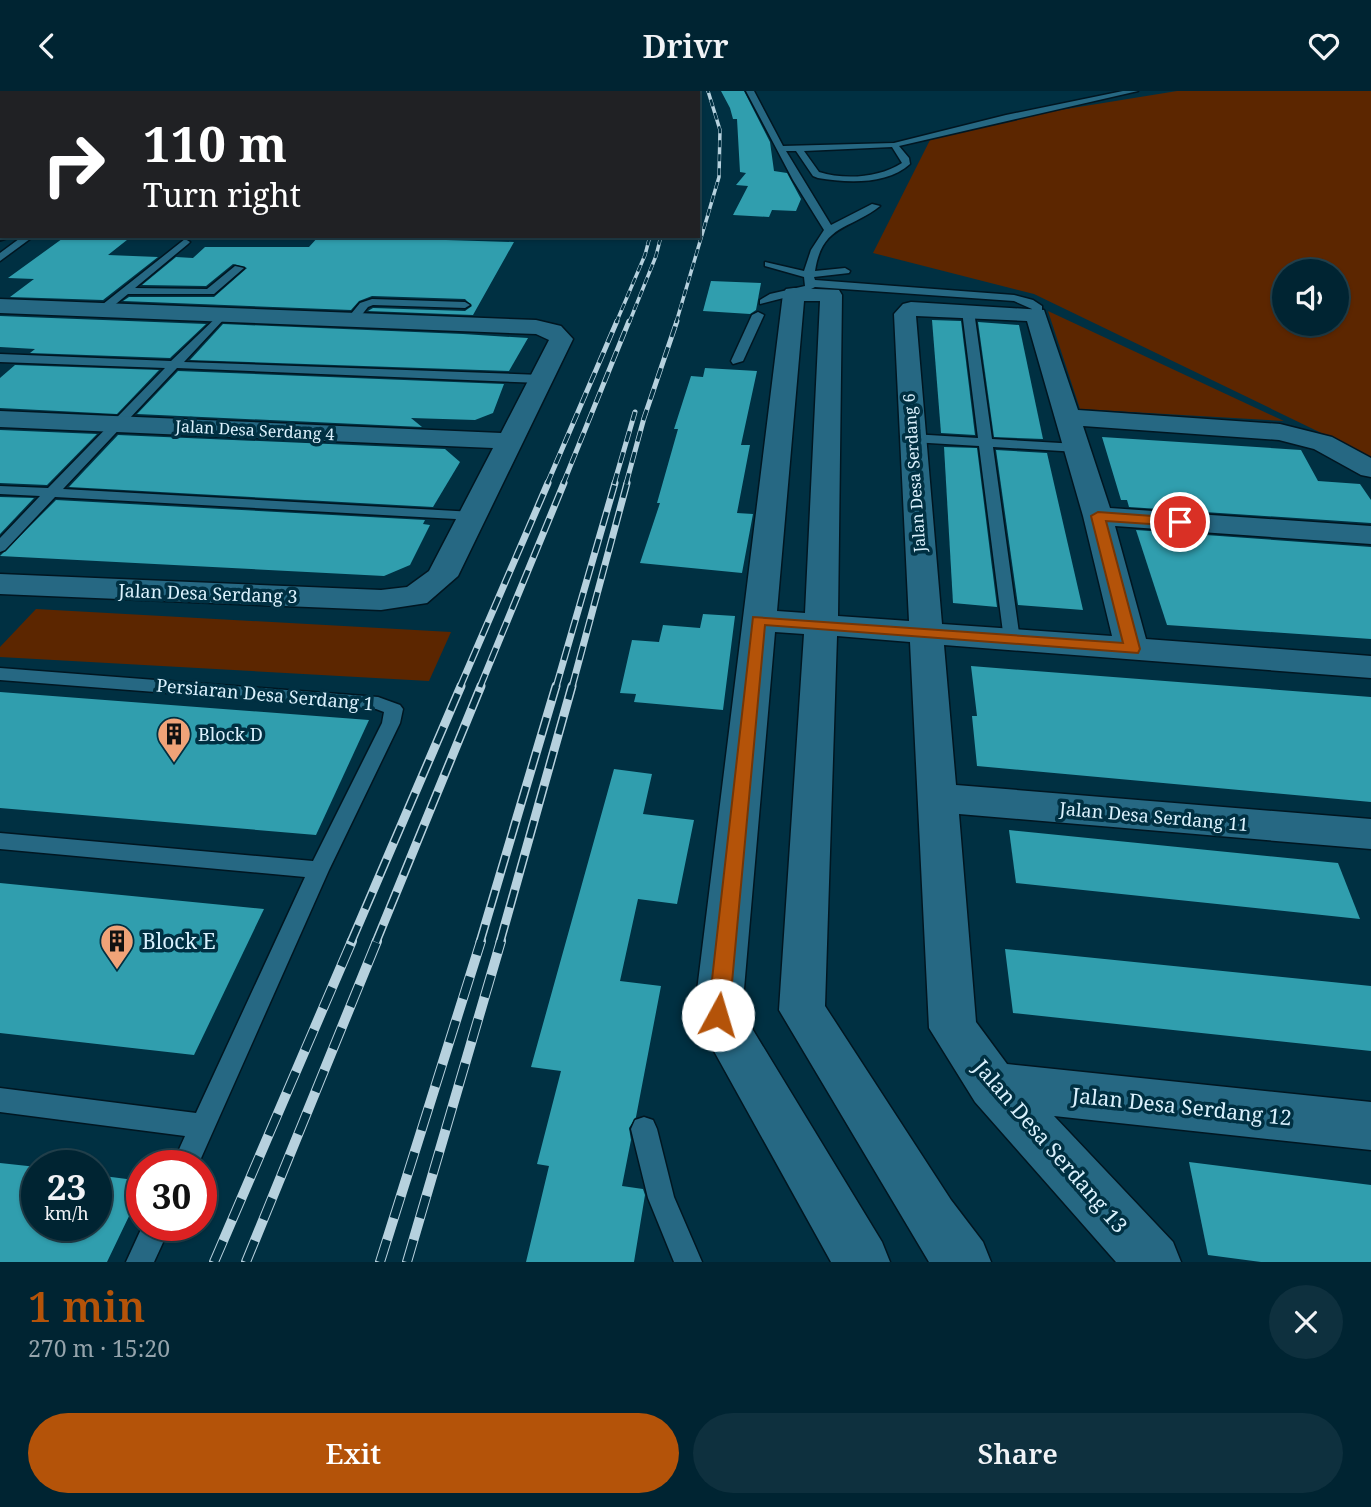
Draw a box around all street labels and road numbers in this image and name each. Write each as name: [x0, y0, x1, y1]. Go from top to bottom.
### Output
street label: Jalan Desa Serdang 6: [897, 393, 931, 554]
street label: Jalan Desa Serdang 4: [174, 415, 335, 445]
street label: Jalan Desa Serdang 3: [117, 578, 298, 608]
street label: Persiaran Desa Serdang 1: [155, 673, 375, 715]
street label: Jalan Desa Serdang 11: [1058, 796, 1249, 836]
street label: Jalan Desa Serdang 13: [967, 1053, 1134, 1239]
street label: Jalan Desa Serdang 12: [1070, 1080, 1293, 1131]

